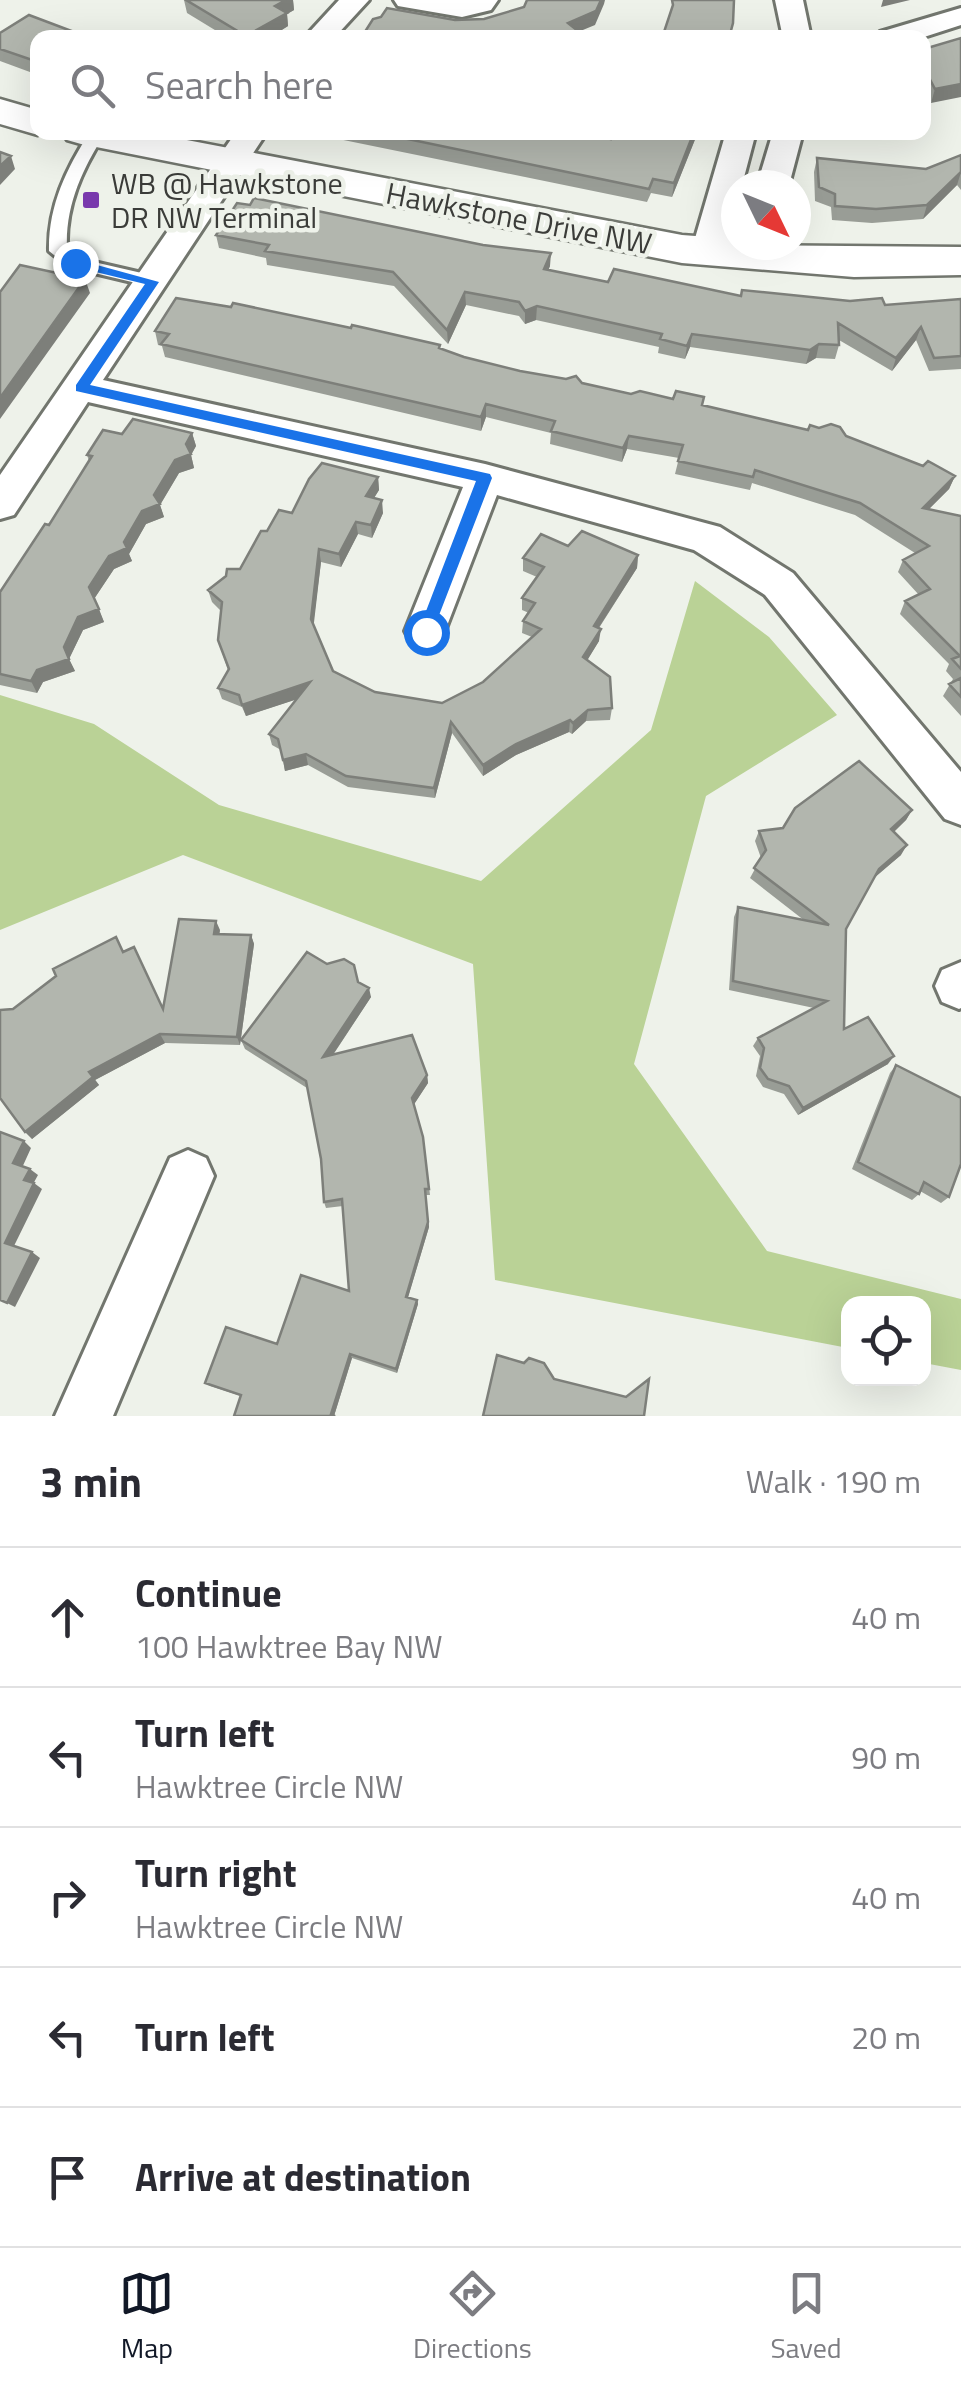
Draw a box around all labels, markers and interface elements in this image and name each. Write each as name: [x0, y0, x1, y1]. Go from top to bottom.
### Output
search box: [30, 30, 931, 140]
text: Search here: [145, 56, 333, 114]
icon: search: [65, 58, 120, 113]
place label: WB @ Hawkstone DR NW Terminal: [111, 160, 343, 240]
street label: Hawkstone Drive NW: [382, 170, 656, 266]
north arrow: [721, 170, 811, 260]
marker: WB @ Hawkstone DR NW Terminal: [80, 189, 102, 211]
route end: [53, 241, 99, 287]
route start: [404, 610, 450, 656]
map controls: [841, 1296, 931, 1386]
button: locate: [841, 1296, 931, 1386]
text: 3 min: [40, 1449, 142, 1513]
text: Walk · 190 m: [746, 1457, 921, 1505]
text: Continue: [135, 1564, 282, 1622]
icon: ahead: [40, 1590, 95, 1645]
text: 40 m: [851, 1593, 921, 1641]
text: 100 Hawktree Bay NW: [135, 1622, 443, 1670]
text: Turn left: [135, 1704, 275, 1762]
icon: left: [40, 1730, 95, 1785]
text: 90 m: [851, 1733, 921, 1781]
text: Hawktree Circle NW: [135, 1762, 403, 1810]
text: Turn right: [135, 1844, 297, 1902]
icon: right: [40, 1870, 95, 1925]
text: 40 m: [851, 1873, 921, 1921]
text: Hawktree Circle NW: [135, 1902, 403, 1950]
text: Turn left: [135, 2008, 275, 2066]
icon: left: [40, 2010, 95, 2065]
text: 20 m: [851, 2013, 921, 2061]
text: Arrive at destination: [135, 2148, 471, 2206]
icon: arrive: [40, 2150, 95, 2205]
tab: Map: [119, 2266, 174, 2369]
tab: Directions: [413, 2266, 532, 2369]
tab: Saved: [770, 2266, 842, 2369]

